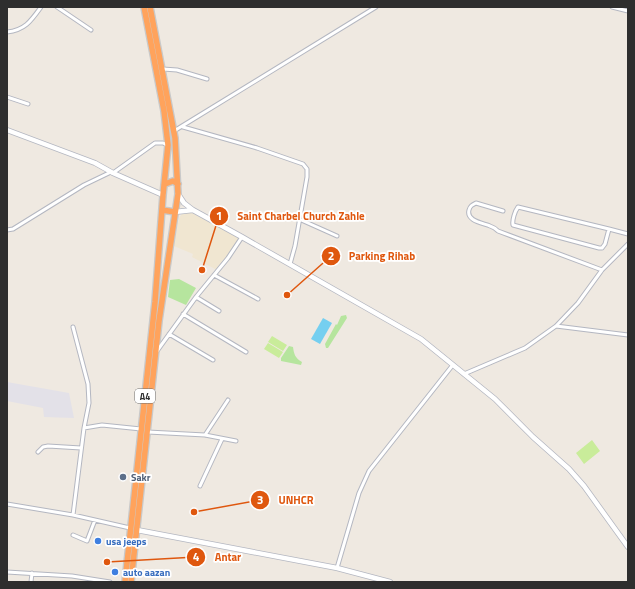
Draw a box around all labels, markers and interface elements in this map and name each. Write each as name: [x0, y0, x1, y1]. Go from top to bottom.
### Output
callout: Saint Charbel Church Zahle: [209, 205, 373, 228]
text: 1: [216, 206, 222, 225]
text: Saint Charbel Church Zahle: [237, 208, 365, 224]
callout: Parking Rihab: [321, 244, 423, 267]
text: 2: [328, 246, 334, 265]
text: Parking Rihab: [349, 248, 415, 264]
road number: A4: [135, 389, 155, 403]
place label: Sakr: [131, 470, 151, 485]
marker: Sakr: [118, 472, 128, 482]
callout: UNHCR: [250, 488, 321, 511]
text: 3: [257, 490, 263, 509]
text: UNHCR: [278, 492, 314, 508]
place label: usa jeeps: [106, 534, 147, 549]
marker: usa jeeps: [93, 536, 103, 546]
callout: Antar: [186, 546, 249, 569]
text: 4: [193, 547, 200, 566]
text: Antar: [215, 549, 241, 565]
place label: auto aazan: [123, 565, 170, 580]
marker: auto aazan: [110, 567, 120, 577]

